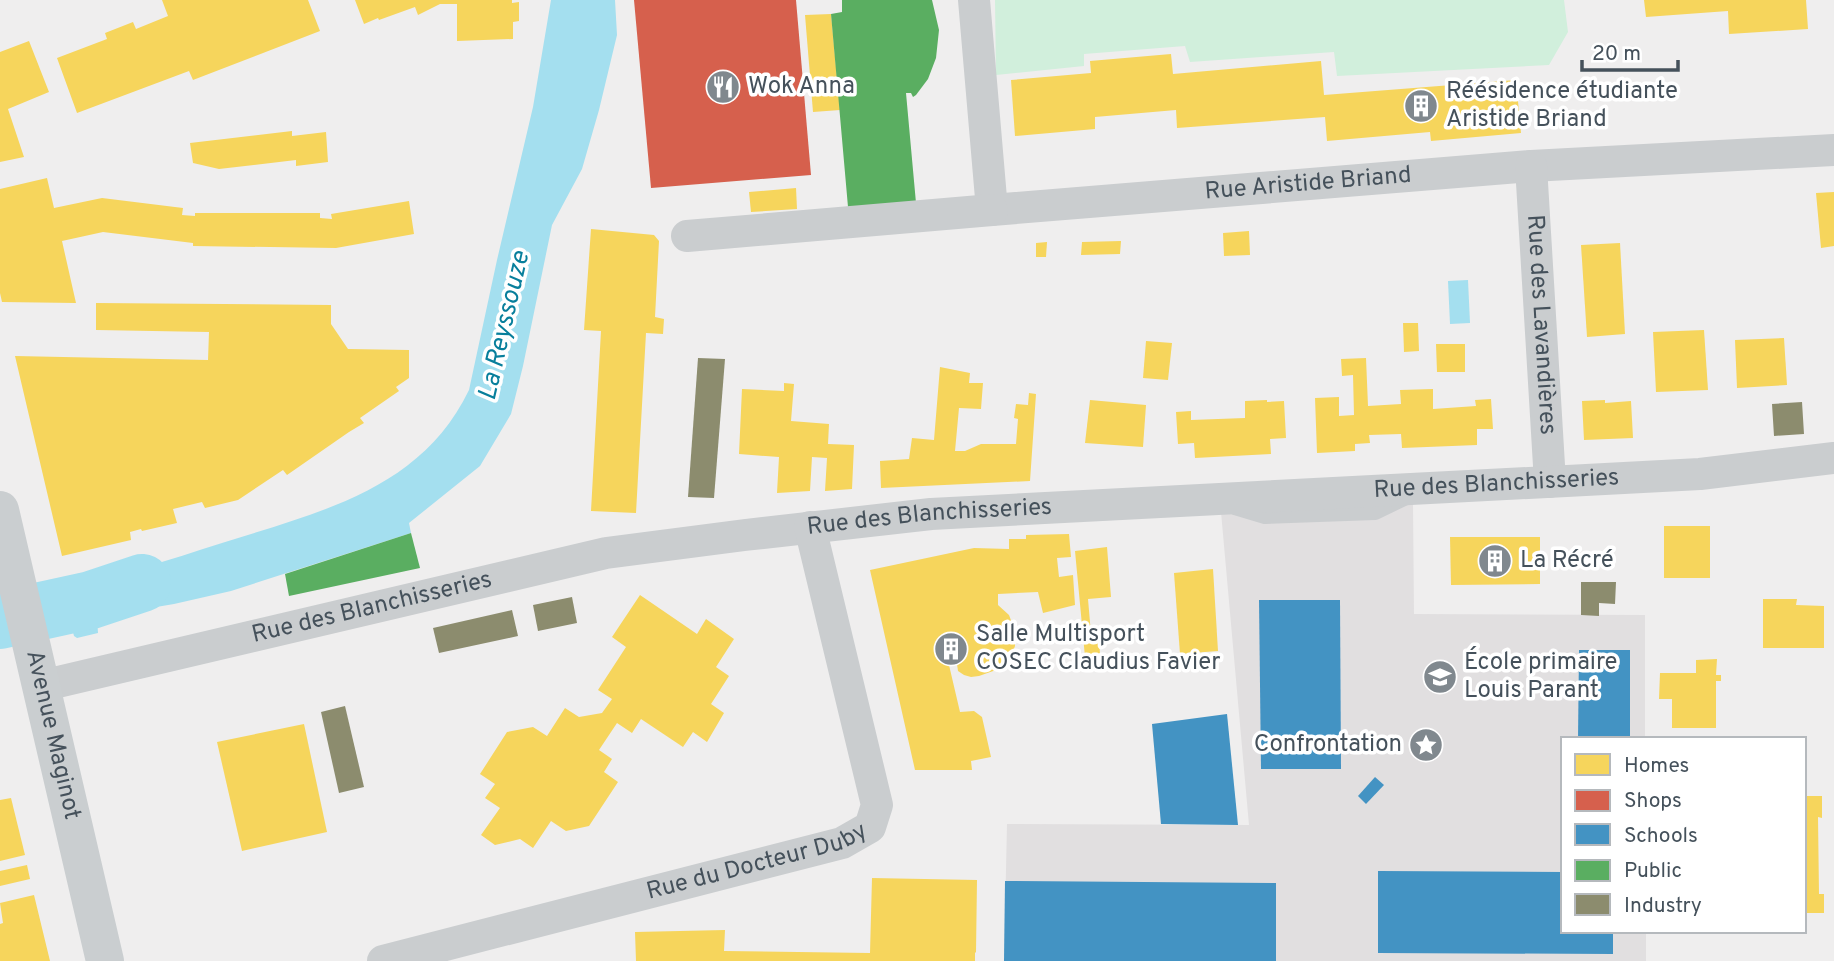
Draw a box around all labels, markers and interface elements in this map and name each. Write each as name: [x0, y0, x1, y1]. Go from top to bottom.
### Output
scale bar: [1582, 28, 1678, 72]
text: 20 m: [1592, 41, 1641, 68]
restaurant icon: Wok Anna: [704, 68, 742, 106]
place label: Wok Anna: [748, 72, 855, 102]
place label: Réésidence étudiante Aristide Briand: [1446, 77, 1678, 135]
building icon: Réésidence étudiante Aristide Briand: [1402, 87, 1440, 125]
street label: Rue Aristide Briand: [1204, 161, 1413, 208]
street label: Rue des Lavandières: [1519, 214, 1562, 436]
water label: La Reyssouze: [472, 248, 538, 404]
street label: Rue des Blanchisseries: [1373, 463, 1620, 506]
street label: Rue des Blanchisseries: [805, 493, 1053, 543]
building icon: La Récré: [1476, 542, 1514, 580]
place label: La Récré: [1520, 546, 1614, 576]
street label: Rue des Blanchisseries: [249, 565, 495, 651]
place label: Salle Multisport COSEC Claudius Favier: [976, 620, 1221, 678]
building icon: Salle Multisport COSEC Claudius Favier: [932, 630, 970, 668]
place label: École primaire Louis Parant: [1464, 646, 1618, 706]
street label: Avenue Maginot: [18, 647, 87, 823]
school or university icon: École primaire Louis Parant: [1421, 658, 1459, 696]
place icon: Confrontation: [1407, 726, 1445, 764]
place label: Confrontation: [1254, 730, 1402, 760]
legend: [1561, 737, 1806, 933]
text: Homes: [1624, 753, 1689, 780]
text: Shops: [1624, 788, 1682, 815]
street label: Rue du Docteur Duby: [644, 816, 873, 908]
text: Schools: [1624, 823, 1698, 850]
text: Public: [1624, 858, 1682, 885]
text: Industry: [1624, 893, 1702, 920]

